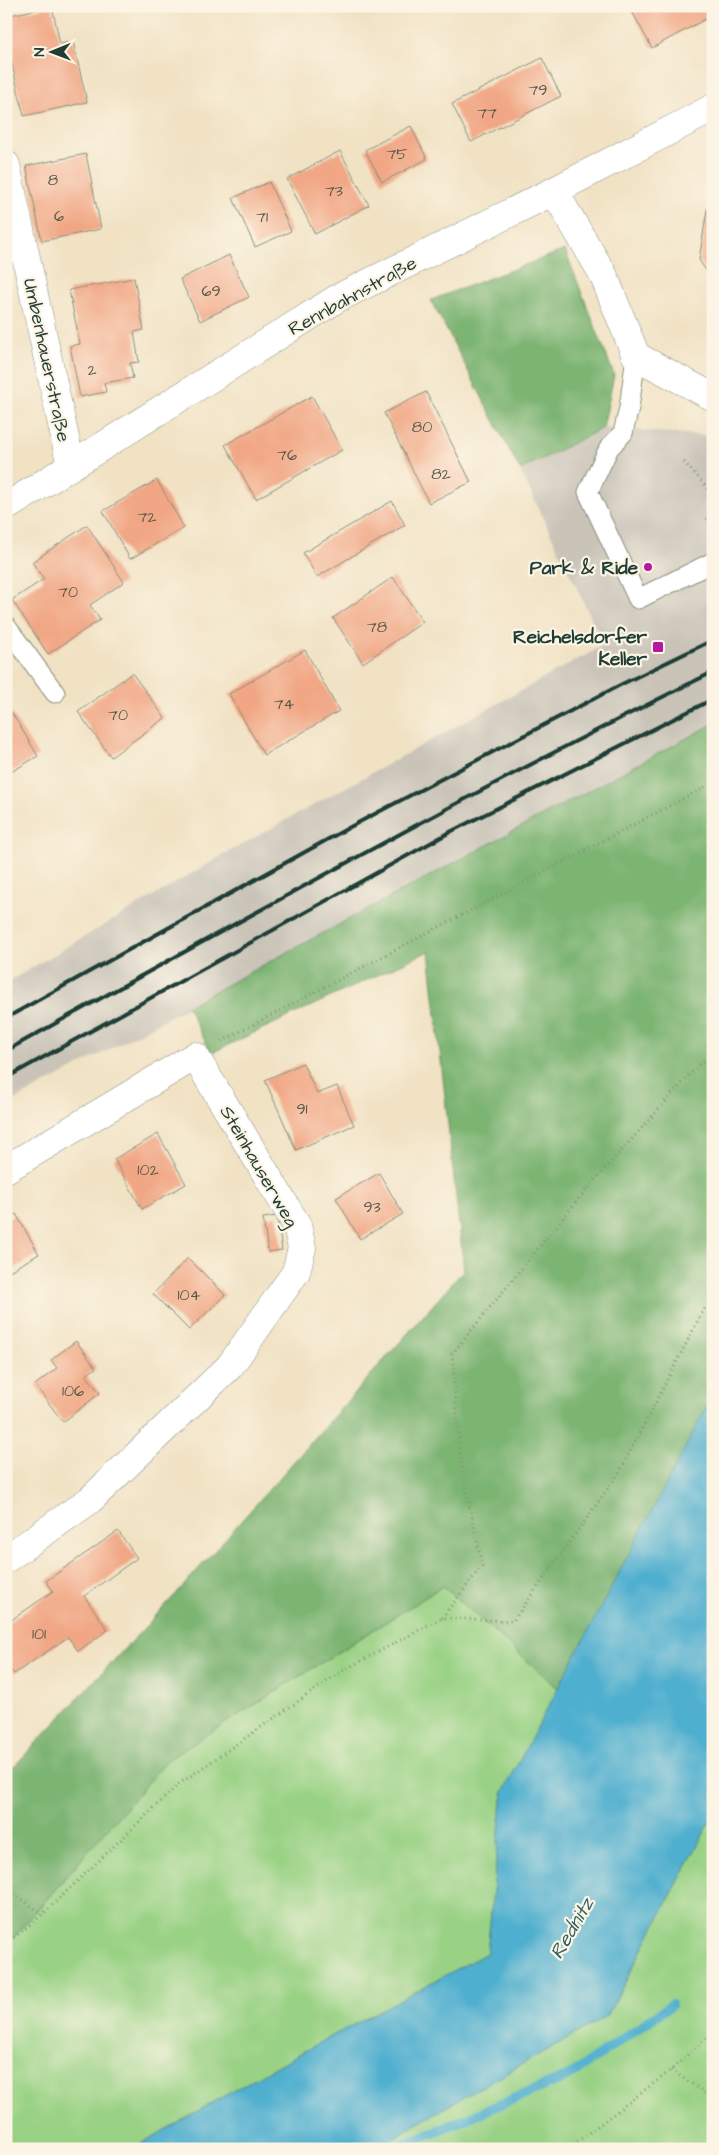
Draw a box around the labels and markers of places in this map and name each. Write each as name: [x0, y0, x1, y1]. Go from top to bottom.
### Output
place label: Park & Ride: [530, 555, 639, 582]
marker: Park & Ride: [642, 561, 654, 573]
place label: Reichelsdorfer Keller: [513, 624, 648, 673]
marker: Reichelsdorfer Keller: [651, 640, 665, 654]

